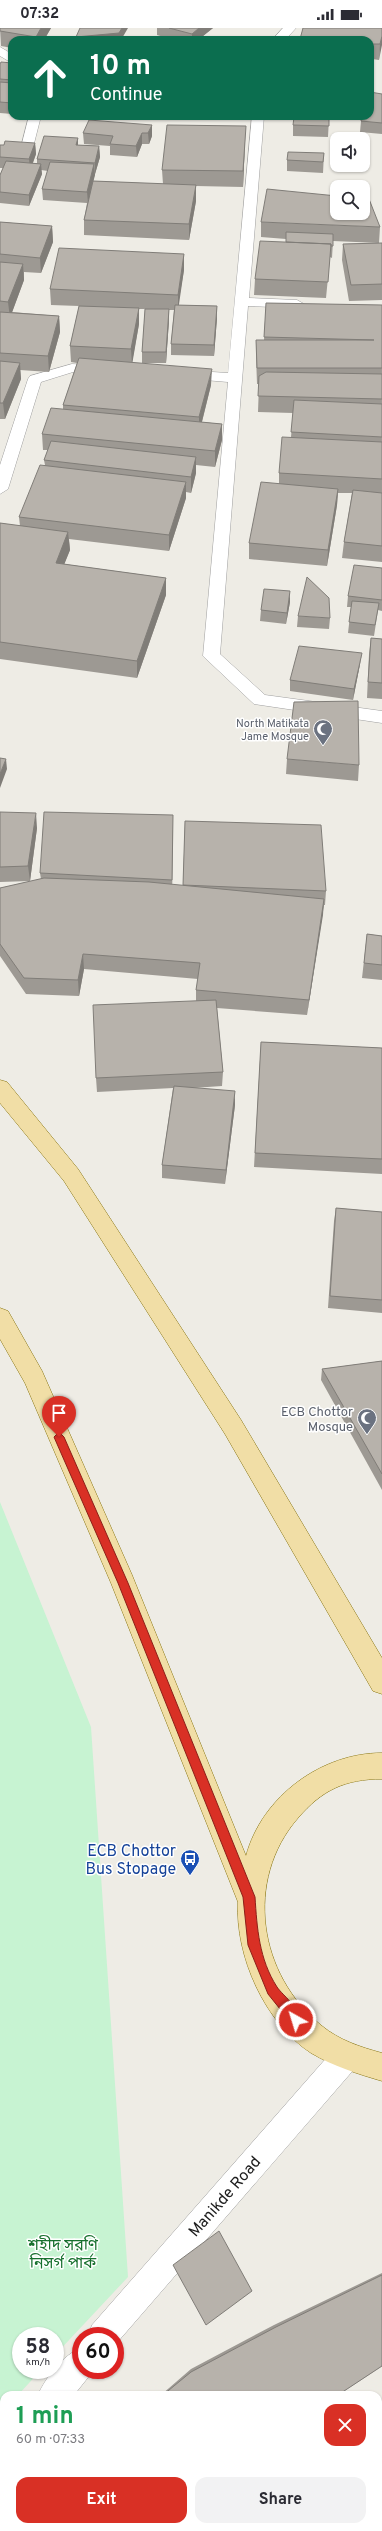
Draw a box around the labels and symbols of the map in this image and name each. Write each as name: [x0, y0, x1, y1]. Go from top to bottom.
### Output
place label: North Matikata Jame Mosque: [236, 717, 309, 744]
mosque icon: North Matikata Jame Mosque: [312, 718, 334, 746]
pin: [42, 1396, 76, 1437]
place label: ECB Chottor Mosque: [281, 1405, 353, 1436]
mosque icon: ECB Chottor Mosque: [356, 1407, 378, 1435]
place label: ECB Chottor Bus Stopage: [86, 1842, 176, 1880]
bus stop icon: ECB Chottor Bus Stopage: [179, 1848, 201, 1876]
position arrow: [275, 1999, 317, 2041]
street label: Manikde Road: [185, 2153, 266, 2242]
park label: শহীদ সরণি নিসর্গ পার্ক: [27, 2235, 99, 2274]
speed limit sign: 60: [72, 2327, 124, 2379]

